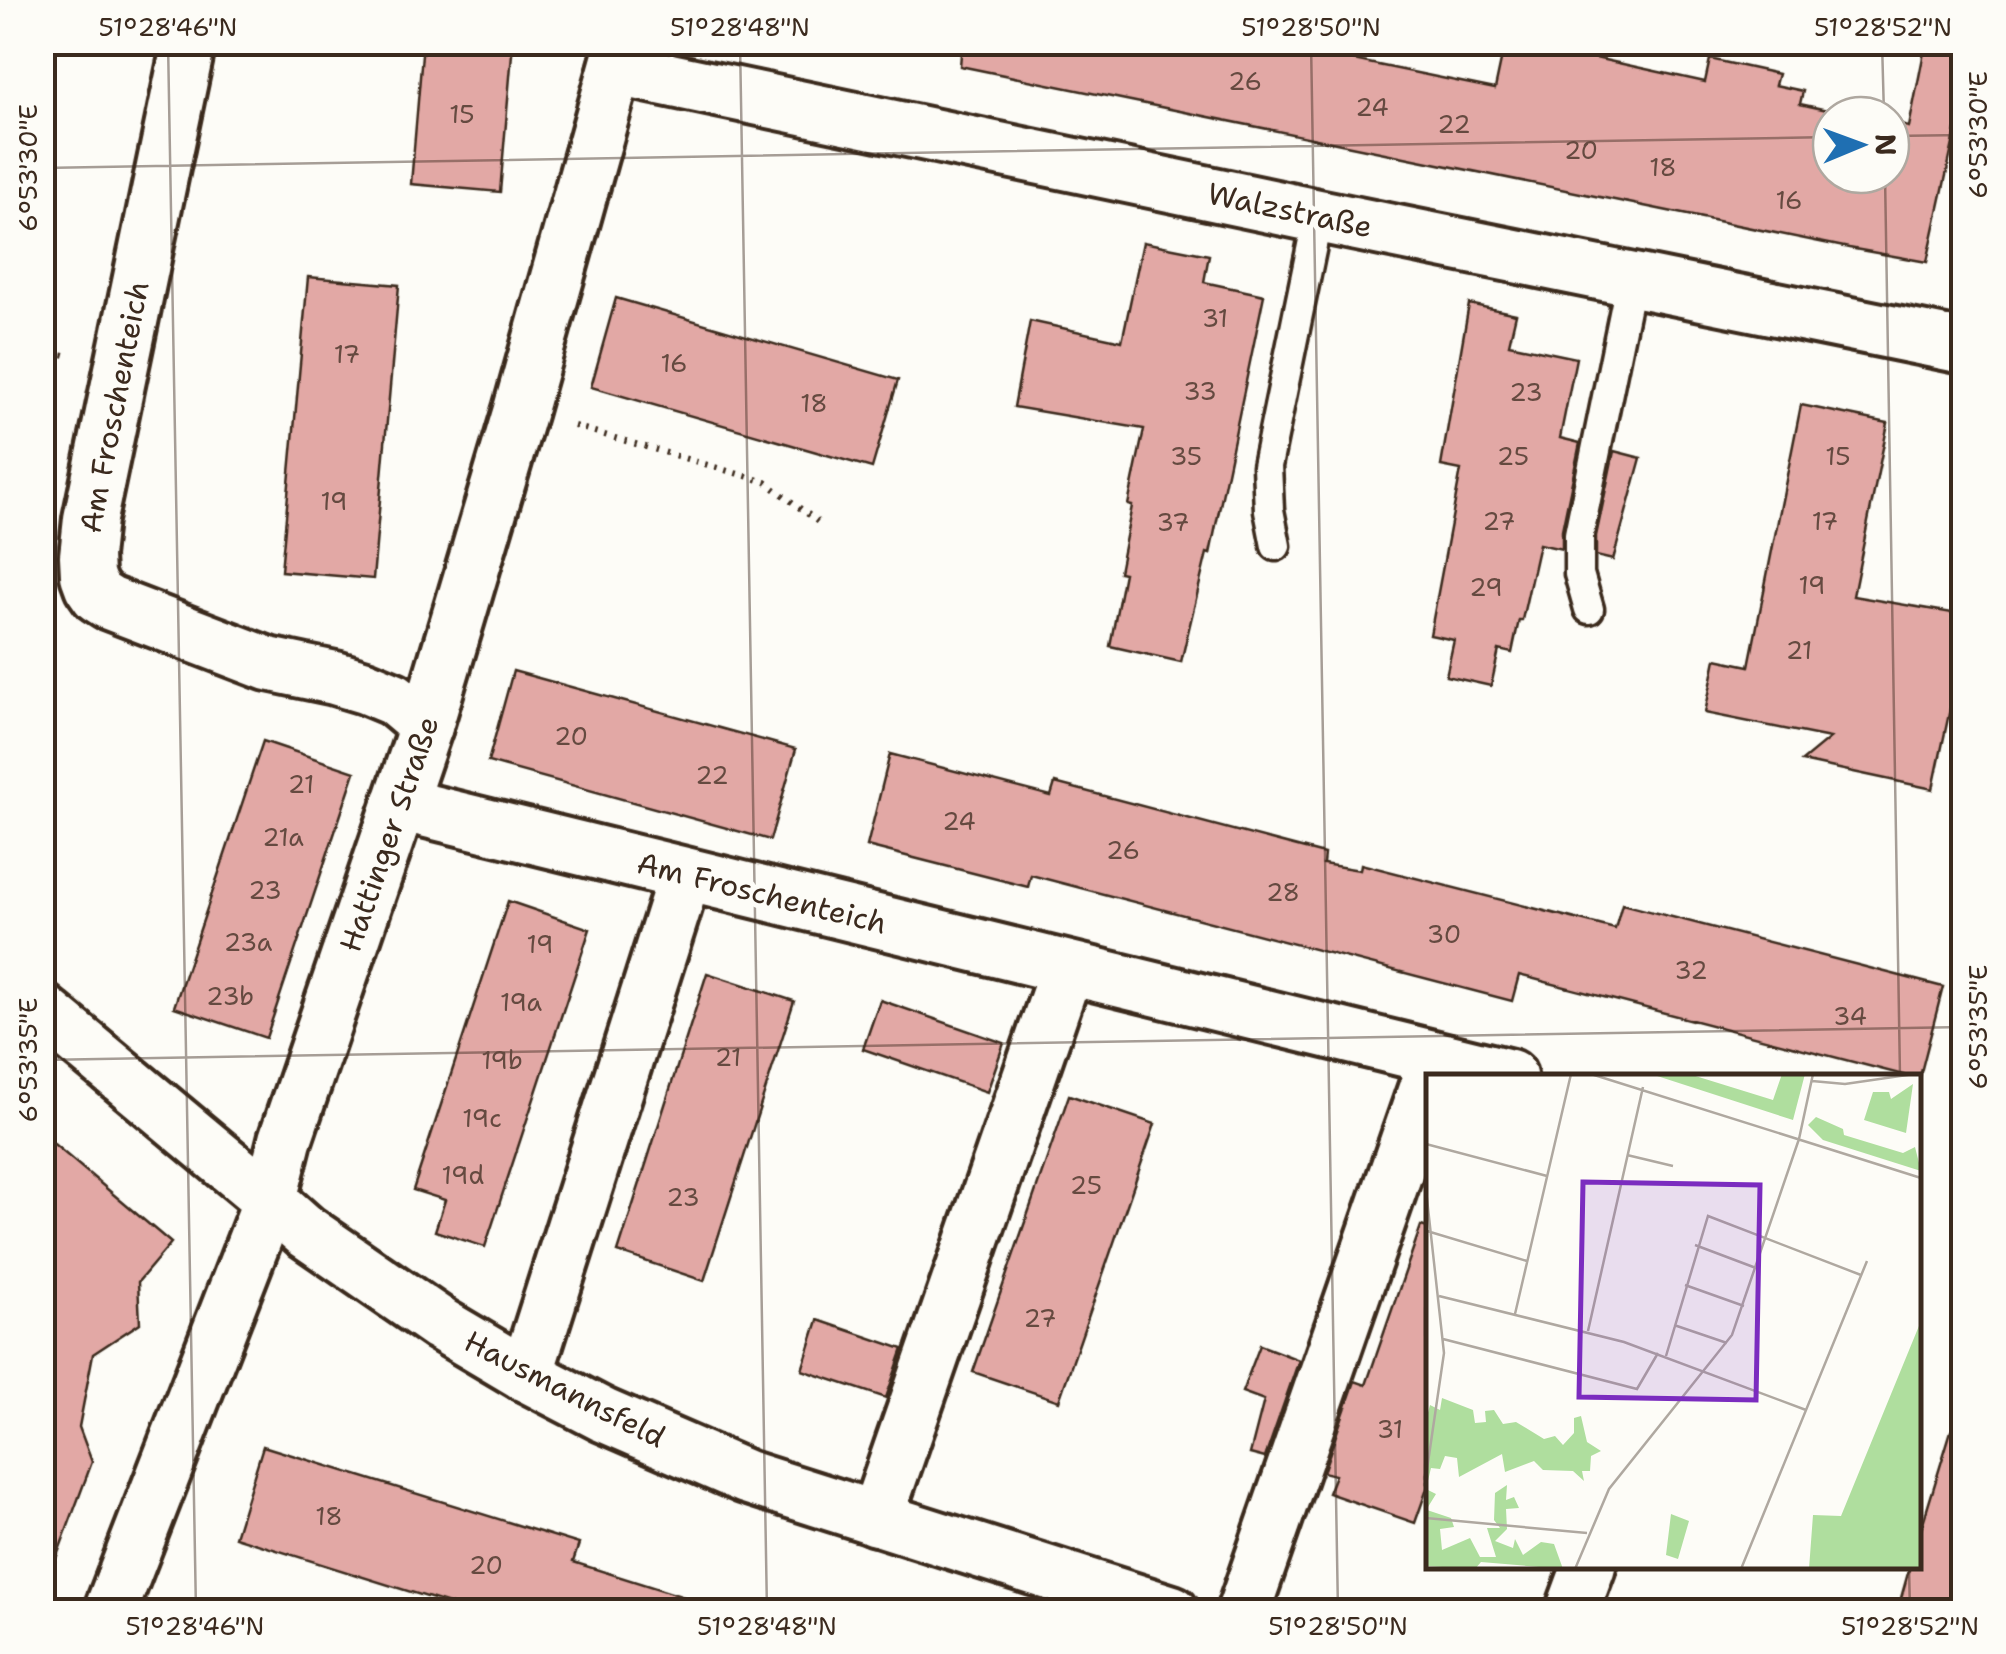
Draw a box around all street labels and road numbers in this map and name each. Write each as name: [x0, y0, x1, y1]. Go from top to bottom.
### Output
street label: Walzstraße: [1204, 173, 1376, 247]
street label: Am Froschenteich: [69, 278, 159, 536]
street label: Hattinger Straße: [329, 711, 449, 957]
street label: Am Froschenteich: [633, 842, 891, 944]
street label: Hausmannsfeld: [457, 1321, 673, 1457]

